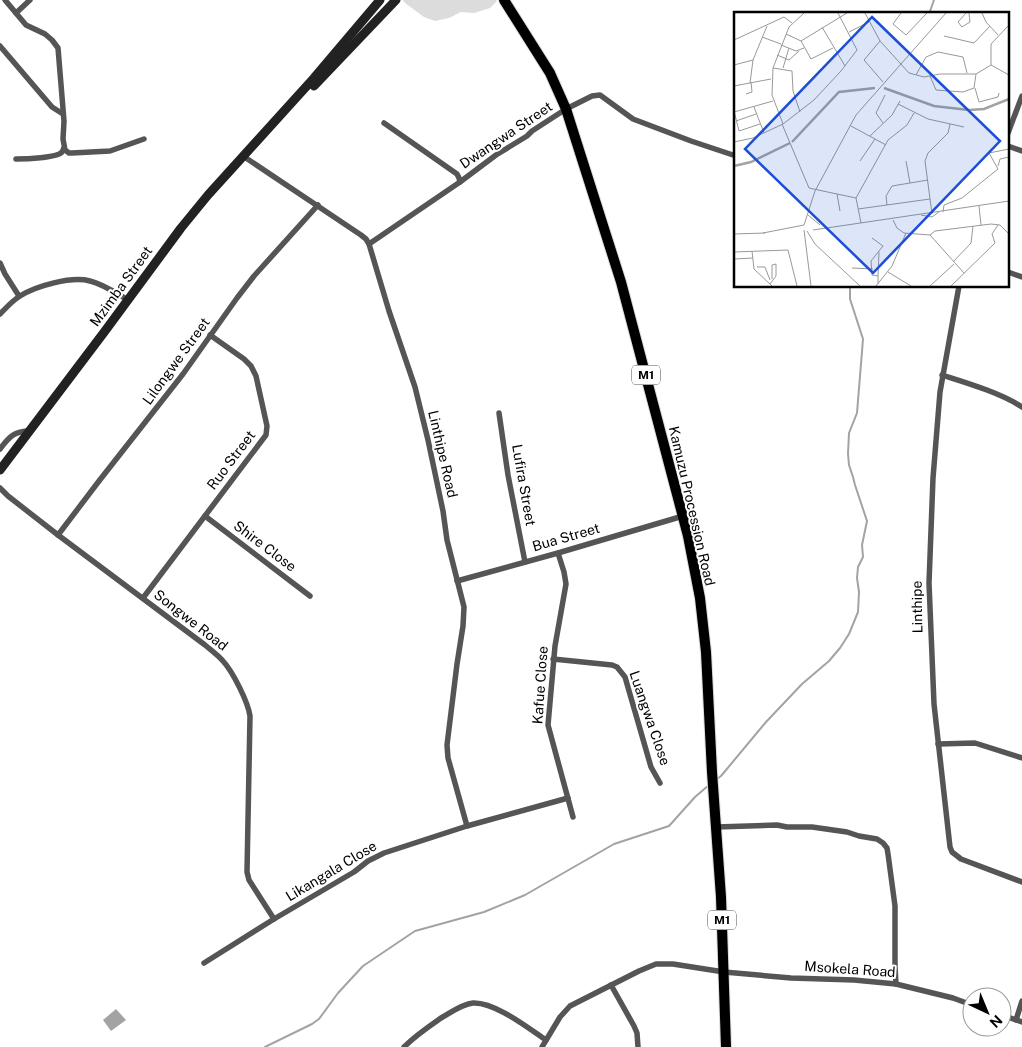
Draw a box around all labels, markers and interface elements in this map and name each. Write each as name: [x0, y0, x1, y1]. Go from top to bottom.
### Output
inset map: [734, 12, 1010, 288]
street label: Dwangwa Street: [457, 98, 555, 172]
street label: Mzimba Street: [87, 243, 155, 329]
street label: Lilongwe Street: [139, 315, 213, 407]
road number: M1: [632, 366, 660, 384]
street label: Linthipe Road: [425, 409, 461, 499]
street label: Kamuzu Procession Road: [666, 425, 718, 587]
street label: Ruo Street: [204, 427, 258, 493]
street label: Lufira Street: [509, 443, 539, 527]
street label: Shire Close: [231, 517, 299, 575]
street label: Bua Street: [530, 520, 602, 554]
street label: Linthipe: [909, 580, 925, 634]
street label: Songwe Road: [151, 586, 231, 654]
street label: Kafue Close: [529, 645, 551, 725]
street label: Luangwa Close: [626, 669, 674, 768]
street label: Likangala Close: [283, 838, 379, 904]
road number: M1: [708, 910, 736, 930]
street label: Msokela Road: [804, 958, 896, 980]
north arrow: [962, 987, 1012, 1037]
text: N: [987, 1012, 1006, 1031]

